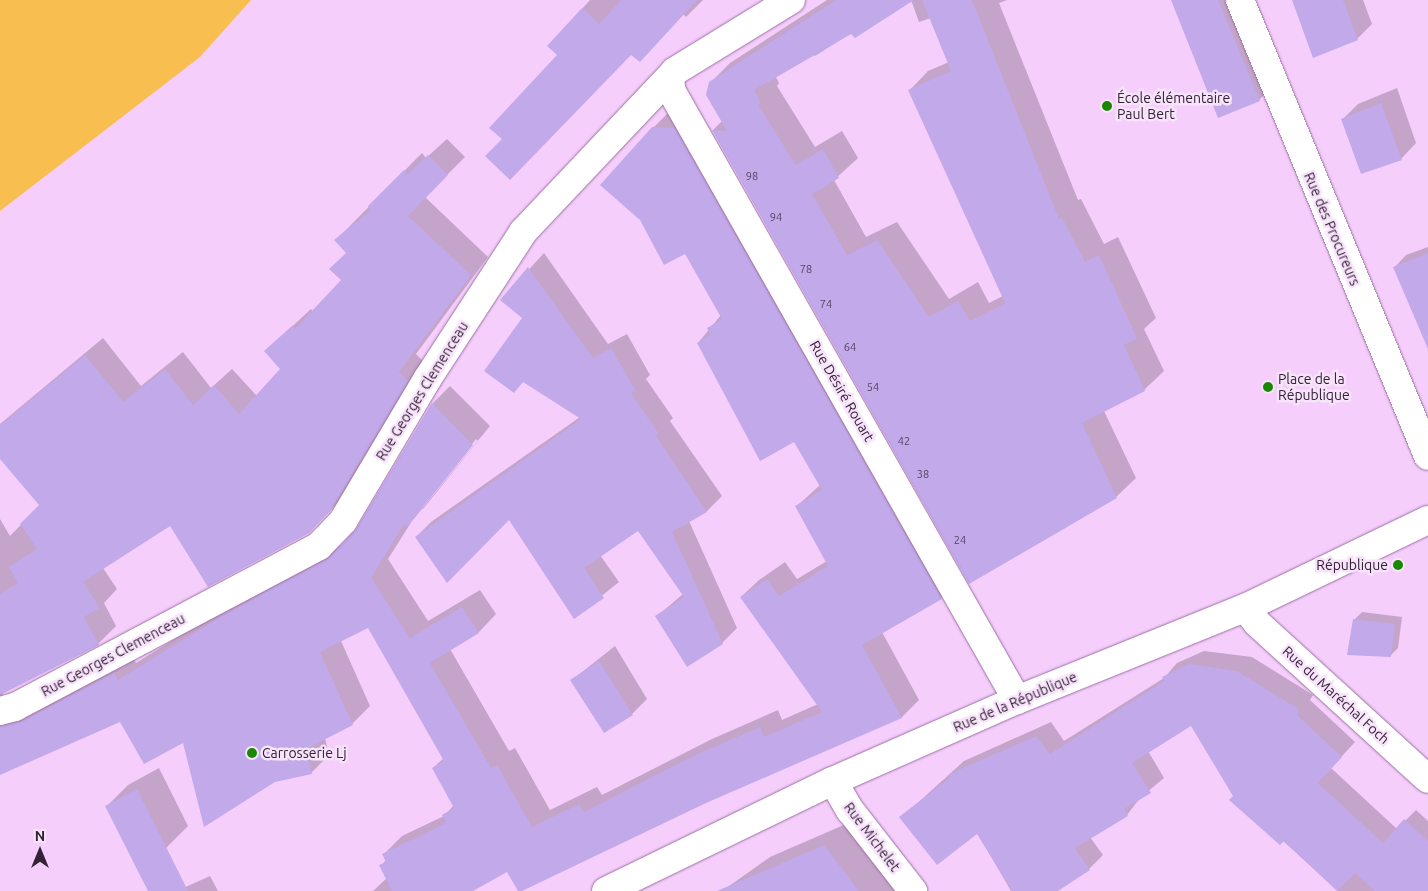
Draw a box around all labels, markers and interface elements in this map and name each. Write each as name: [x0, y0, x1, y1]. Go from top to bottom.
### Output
place label: École élémentaire Paul Bert: [1117, 90, 1230, 122]
marker: École élémentaire Paul Bert: [1101, 100, 1113, 112]
house number: 98: [746, 169, 758, 183]
street label: Rue des Procureurs: [1301, 170, 1363, 288]
house number: 94: [770, 210, 782, 224]
house number: 78: [800, 262, 812, 276]
house number: 74: [820, 297, 832, 311]
street label: Rue Georges Clemenceau: [372, 319, 472, 463]
street label: Rue Désiré Rouart: [806, 338, 878, 444]
house number: 64: [844, 340, 856, 354]
place label: Place de la République: [1278, 371, 1350, 404]
house number: 54: [867, 380, 879, 394]
marker: Place de la République: [1262, 381, 1274, 393]
house number: 42: [898, 434, 910, 448]
house number: 38: [917, 467, 929, 481]
house number: 24: [954, 533, 966, 547]
place label: République: [1316, 557, 1388, 573]
marker: République: [1392, 559, 1404, 571]
street label: Rue Georges Clemenceau: [38, 610, 188, 700]
street label: Rue du Maréchal Foch: [1279, 643, 1393, 747]
street label: Rue de la République: [951, 668, 1079, 736]
place label: Carrosserie Lj: [262, 745, 347, 761]
marker: Carrosserie Lj: [246, 747, 258, 759]
street label: Rue Michelet: [841, 799, 903, 875]
north arrow: [15, 826, 65, 876]
text: N: [35, 828, 45, 844]

